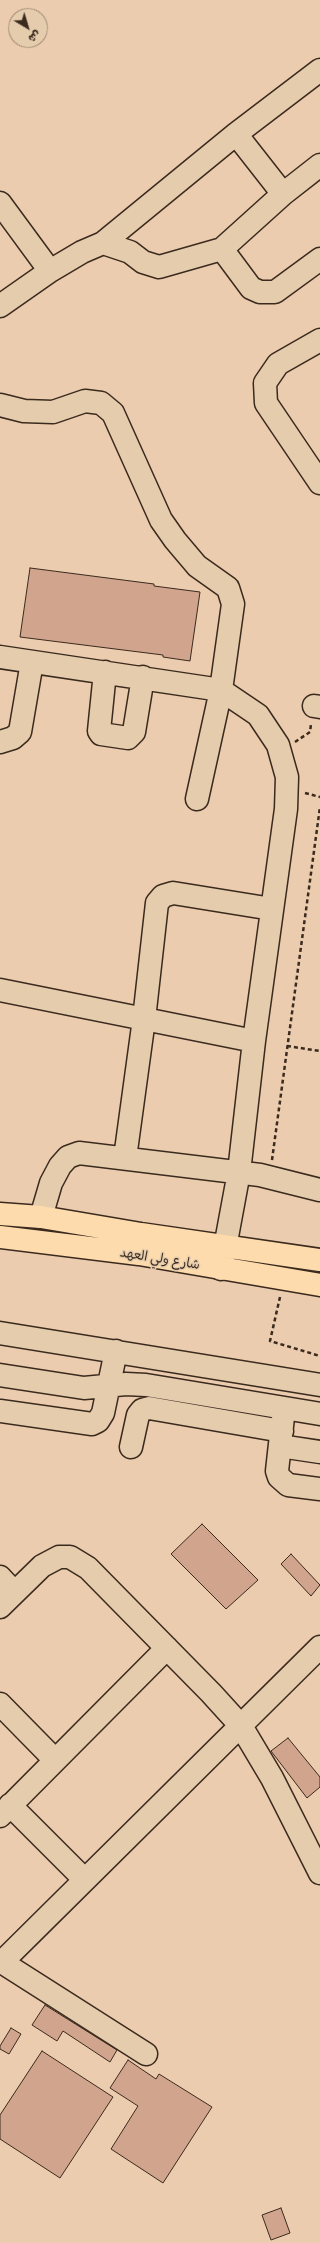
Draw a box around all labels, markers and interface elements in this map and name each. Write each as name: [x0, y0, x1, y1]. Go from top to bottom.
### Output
north arrow: [8, 8, 48, 48]
text: ش: [26, 27, 44, 46]
street label: شارع ولي العهد: [119, 1245, 201, 1273]

